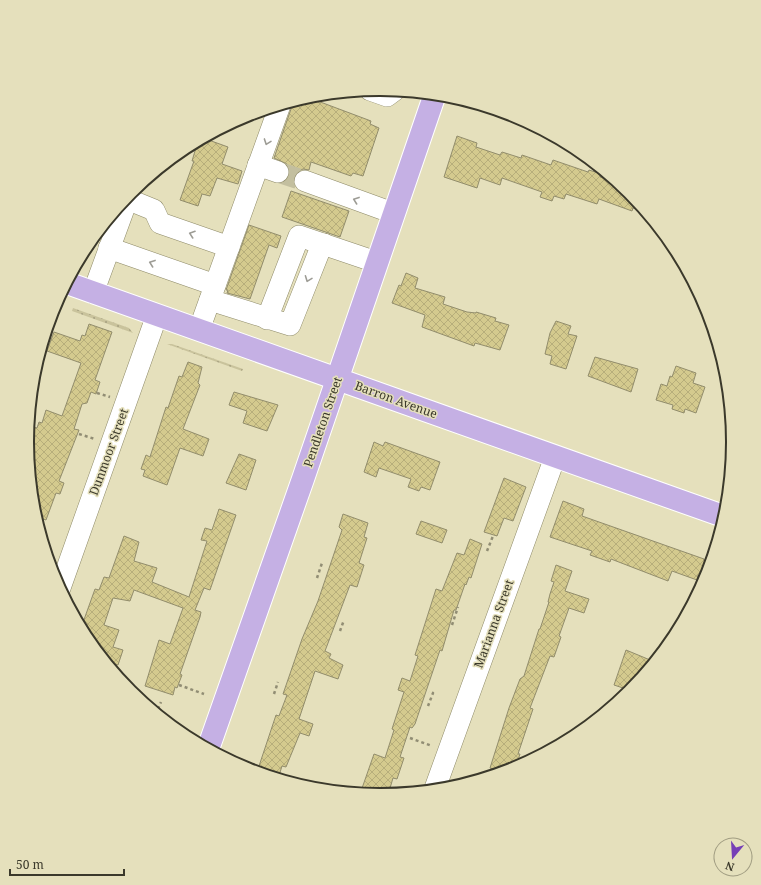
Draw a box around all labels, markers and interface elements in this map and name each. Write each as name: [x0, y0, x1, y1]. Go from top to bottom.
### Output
one-way arrow: [263, 138, 271, 145]
one-way arrow: [353, 196, 360, 204]
one-way arrow: [189, 230, 196, 239]
one-way arrow: [148, 259, 155, 268]
one-way arrow: [305, 276, 313, 283]
street label: Pendleton Street: [299, 374, 346, 469]
street label: Barron Avenue: [353, 377, 440, 422]
street label: Dunmoor Street: [85, 406, 132, 498]
street label: Marianna Street: [470, 577, 517, 670]
north arrow: [713, 837, 753, 877]
scale bar: [10, 851, 124, 877]
text: 50 m: [16, 856, 44, 873]
text: N: [723, 858, 736, 875]

